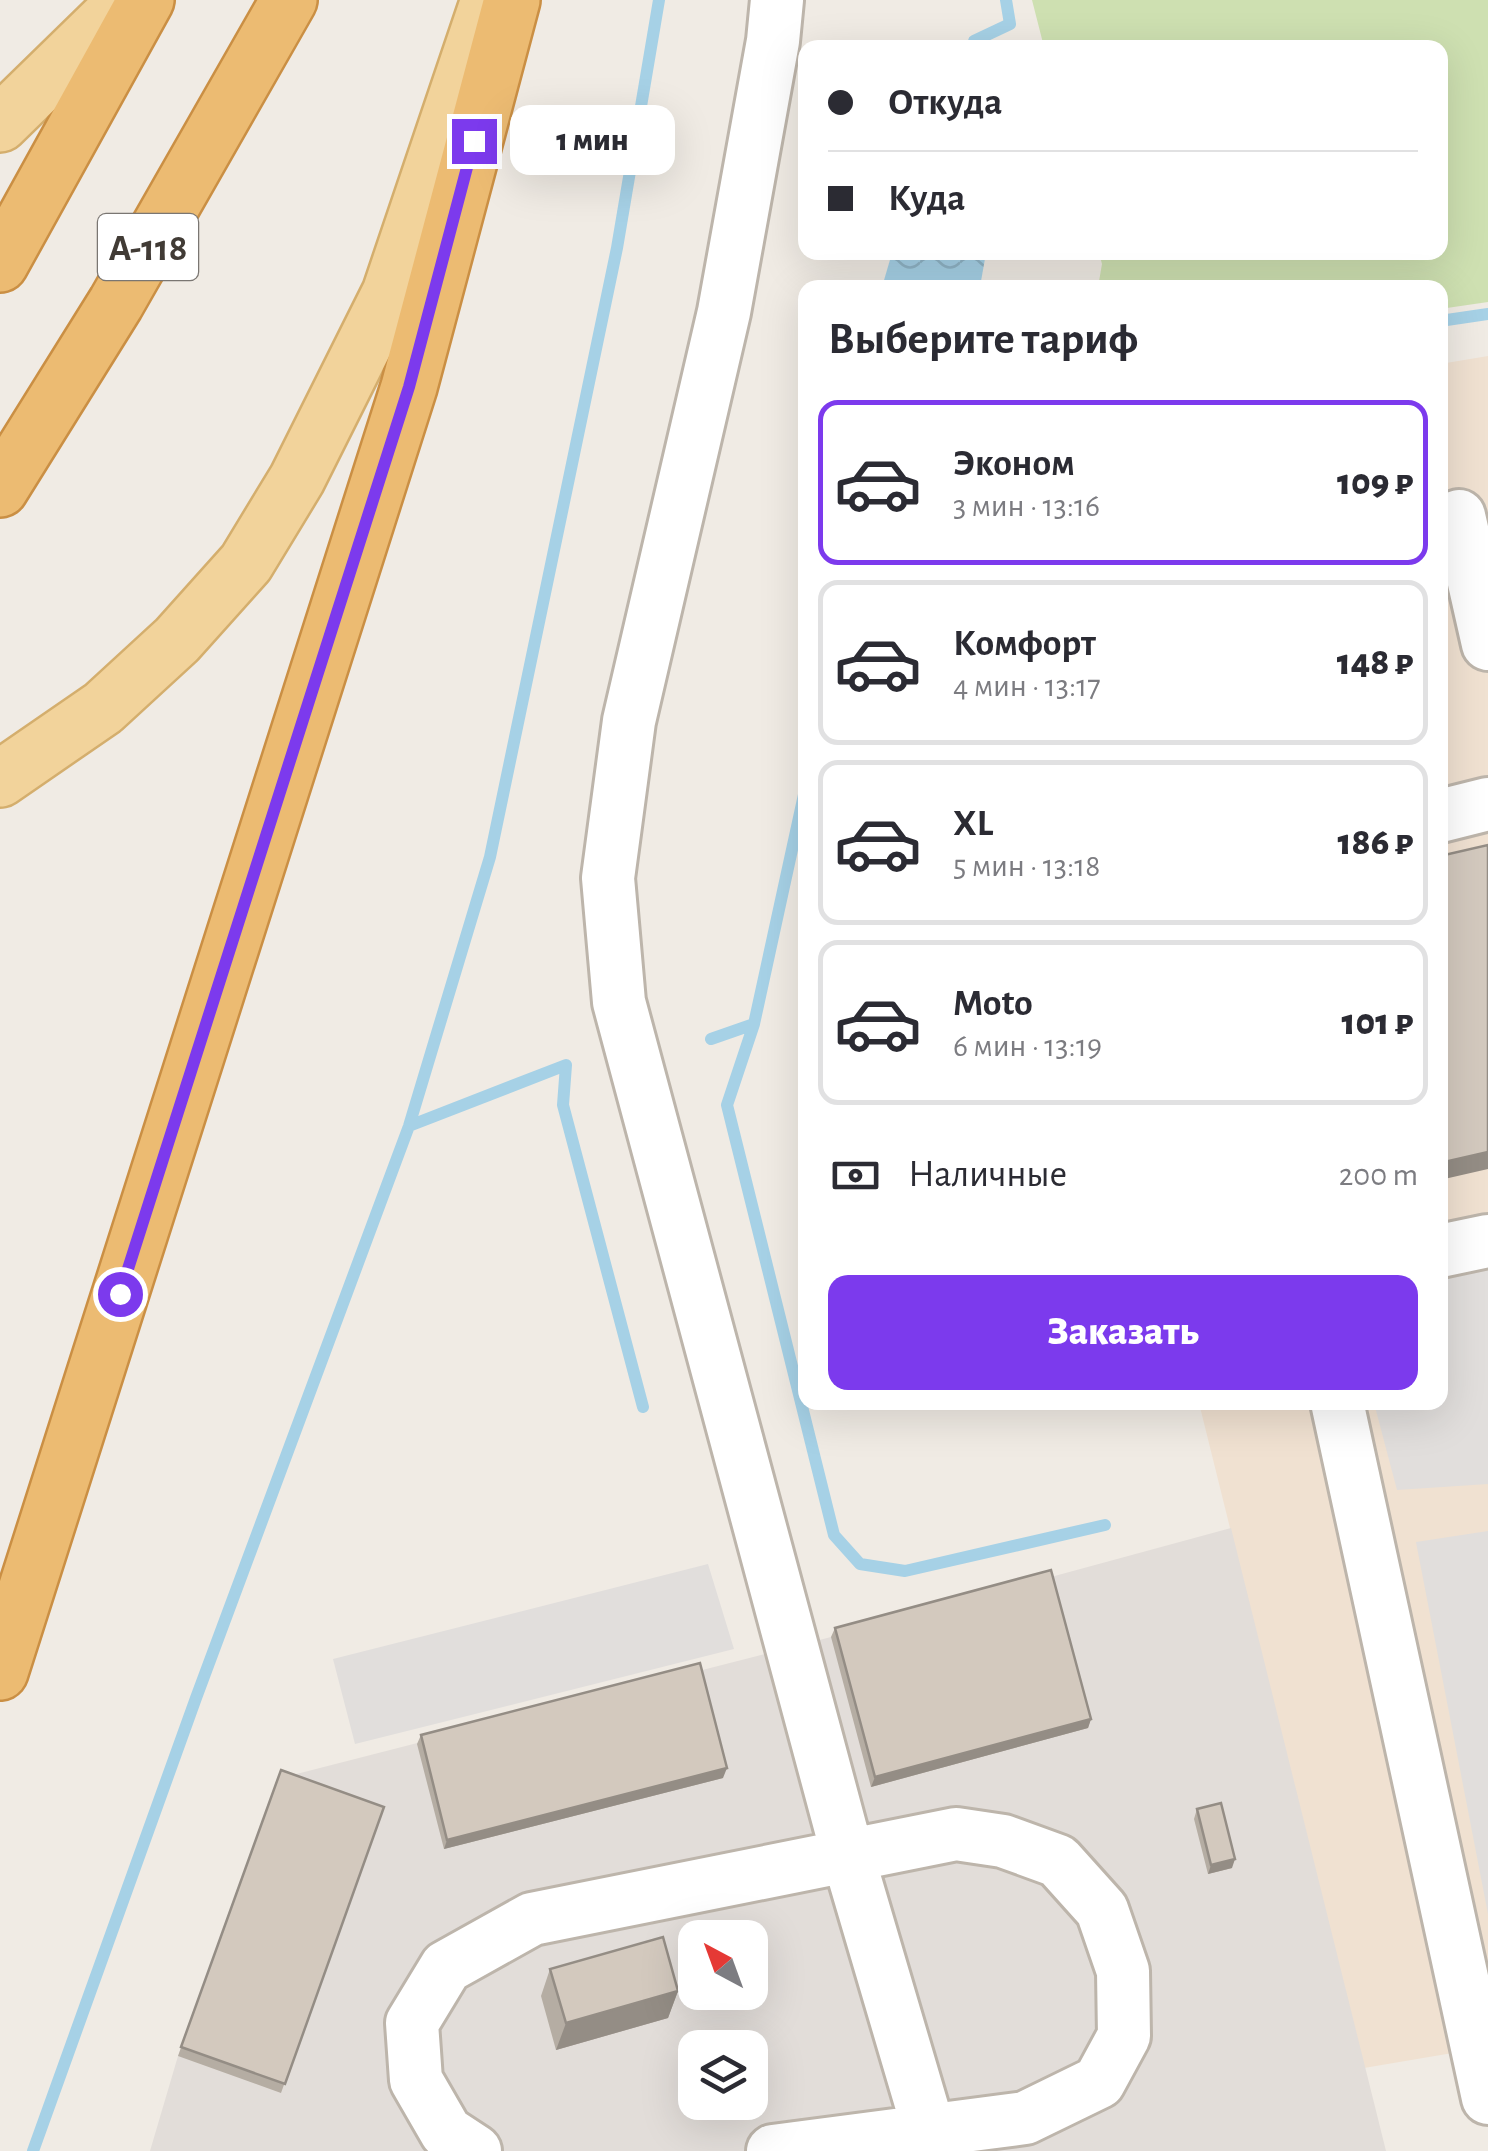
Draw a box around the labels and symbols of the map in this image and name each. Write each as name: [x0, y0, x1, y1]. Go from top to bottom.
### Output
callout: 1 мин: [509, 106, 674, 176]
route end: [452, 119, 497, 164]
road number: А-118: [98, 214, 198, 280]
route start: [98, 1272, 143, 1317]
north arrow: [678, 1920, 768, 2010]

